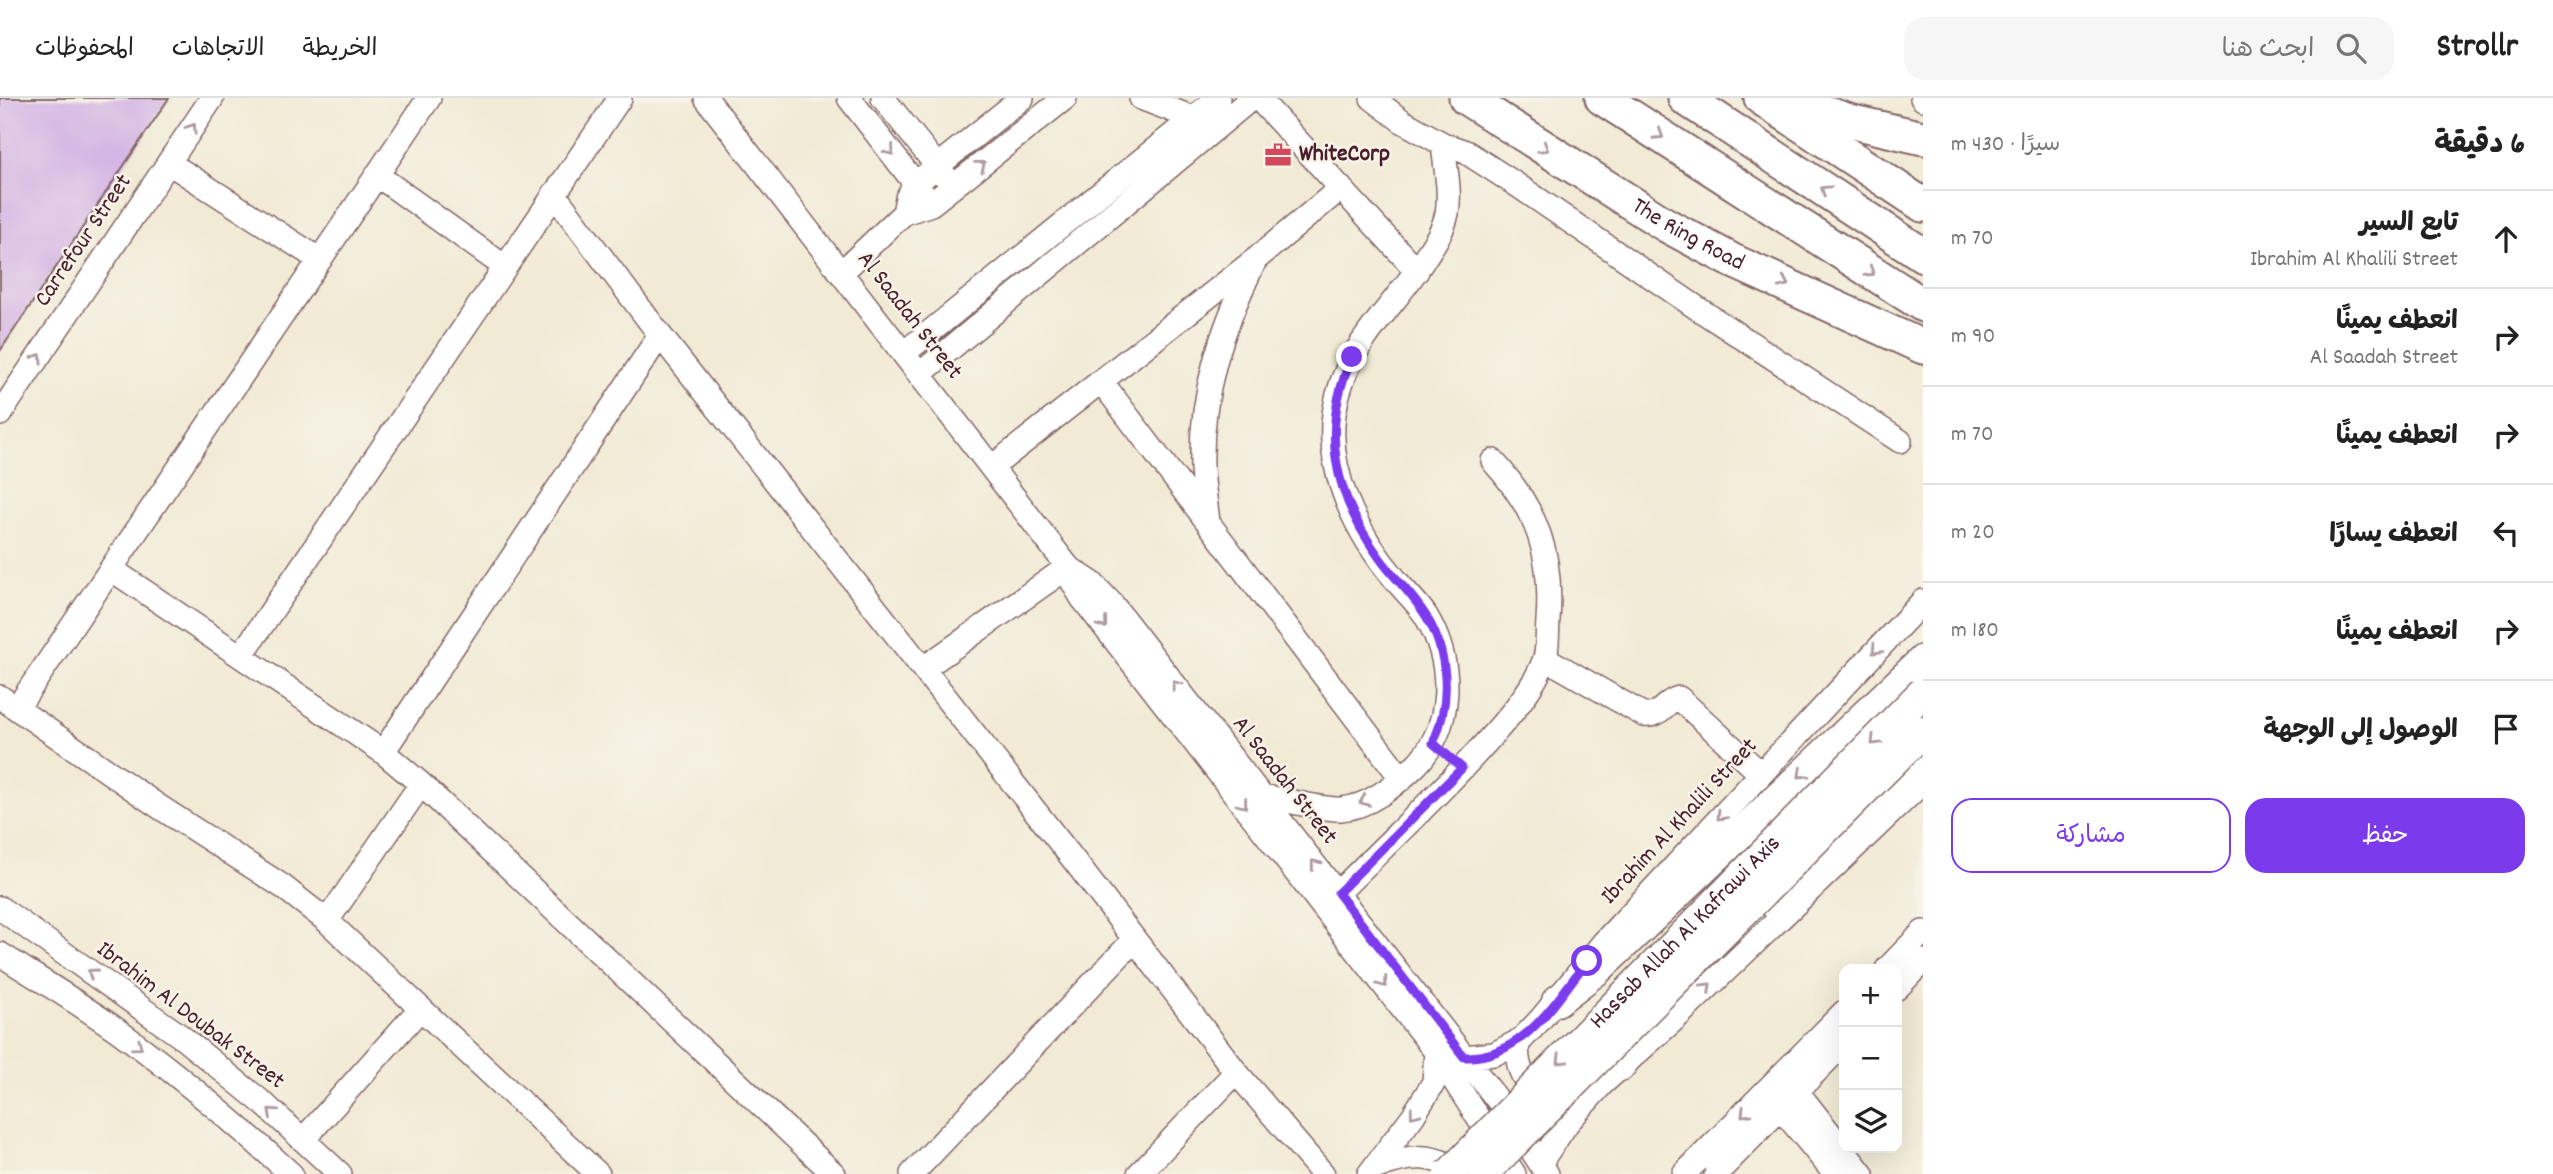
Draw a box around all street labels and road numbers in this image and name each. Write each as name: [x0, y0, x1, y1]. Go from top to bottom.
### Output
street label: Carrefour Street: [27, 168, 141, 314]
street label: The Ring Road: [1625, 190, 1750, 281]
street label: Al Saadah Street: [848, 245, 970, 388]
street label: Al Saadah Street: [1223, 710, 1345, 853]
street label: Ibrahim Al Khalili Street: [1594, 731, 1767, 913]
street label: Hassab Allah Al Kafrawi Axis: [1583, 828, 1789, 1038]
street label: Ibrahim Al Doubak Street: [89, 934, 292, 1098]

